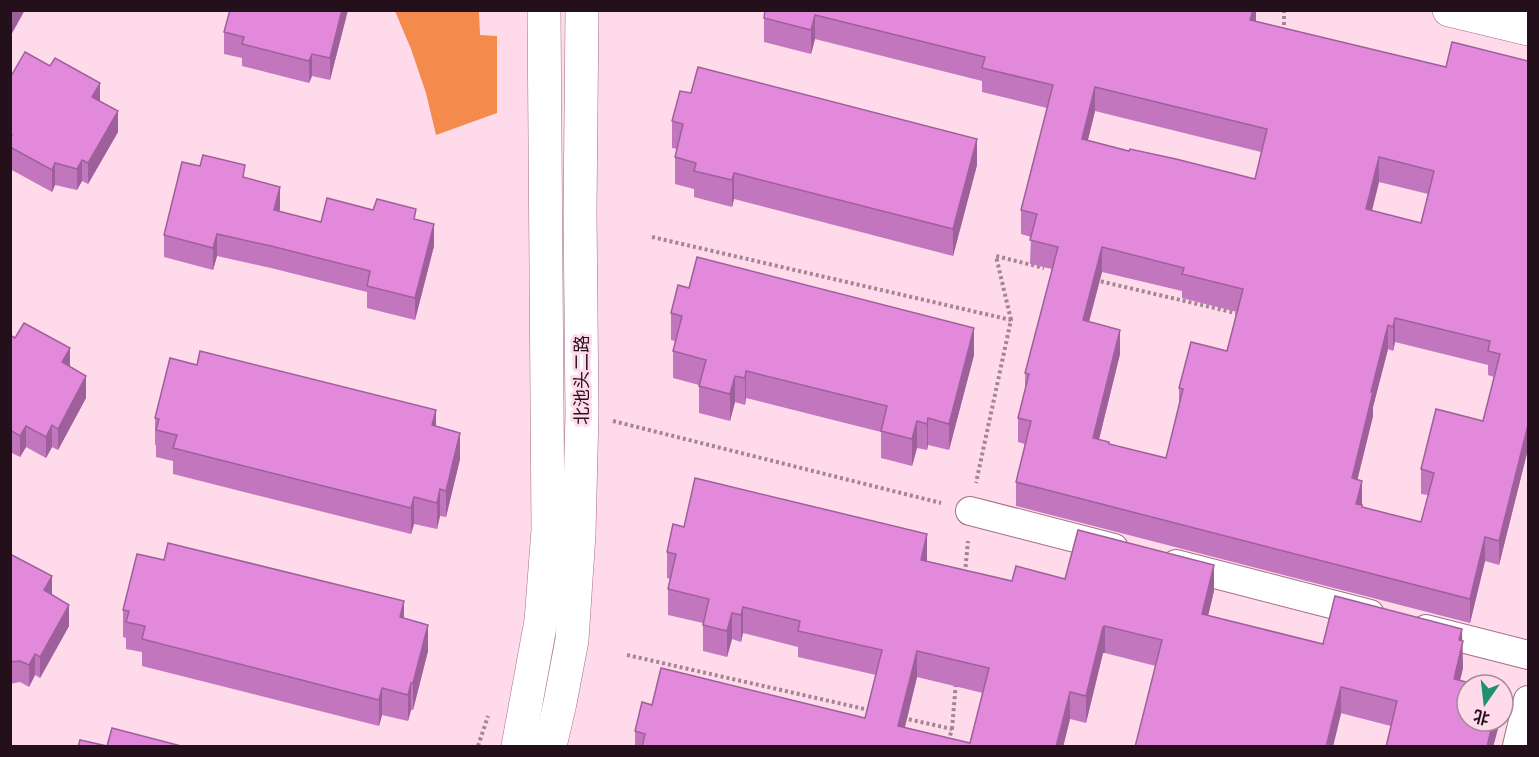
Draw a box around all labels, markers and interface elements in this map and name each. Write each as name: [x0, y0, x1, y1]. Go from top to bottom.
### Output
street label: 北池头二路: [570, 335, 592, 425]
north arrow: [1455, 673, 1515, 733]
text: 北: [1471, 706, 1492, 729]

